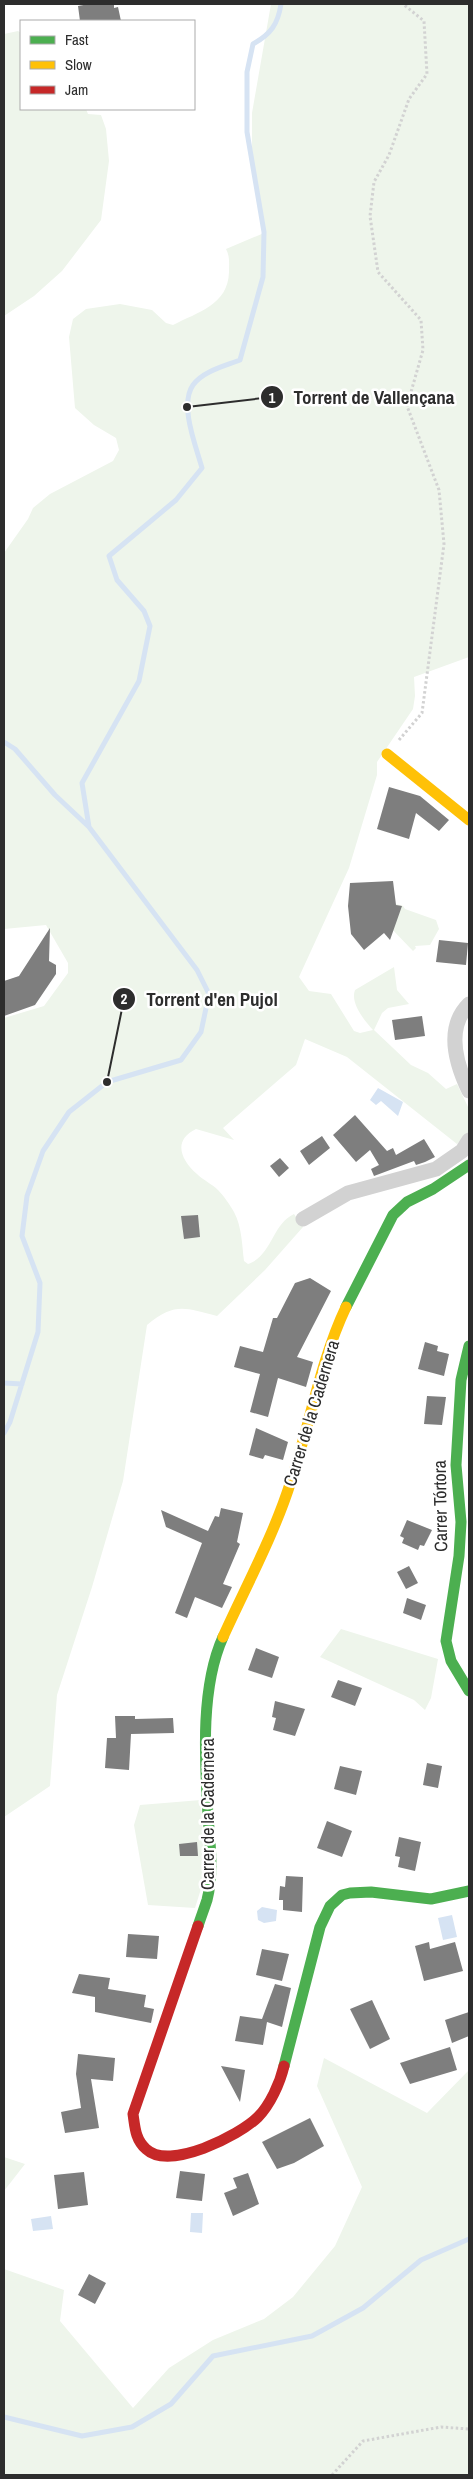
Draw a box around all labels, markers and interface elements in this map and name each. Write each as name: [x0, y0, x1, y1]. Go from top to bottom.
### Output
legend: [20, 20, 195, 110]
text: Fast: [65, 29, 89, 50]
text: Slow: [65, 54, 92, 75]
text: Jam: [65, 79, 88, 100]
callout: Torrent de Vallençana: [259, 380, 465, 414]
text: Torrent de Vallençana: [294, 384, 455, 410]
text: 1: [269, 387, 276, 408]
callout: Torrent d'en Pujol: [111, 982, 288, 1016]
text: Torrent d'en Pujol: [146, 986, 278, 1012]
text: 2: [121, 988, 128, 1009]
street label: Carrer de la Cadernera: [277, 1337, 345, 1489]
street label: Carrer Tórtora: [427, 1460, 453, 1552]
street label: Carrer de la Cadernera: [195, 1738, 220, 1890]

